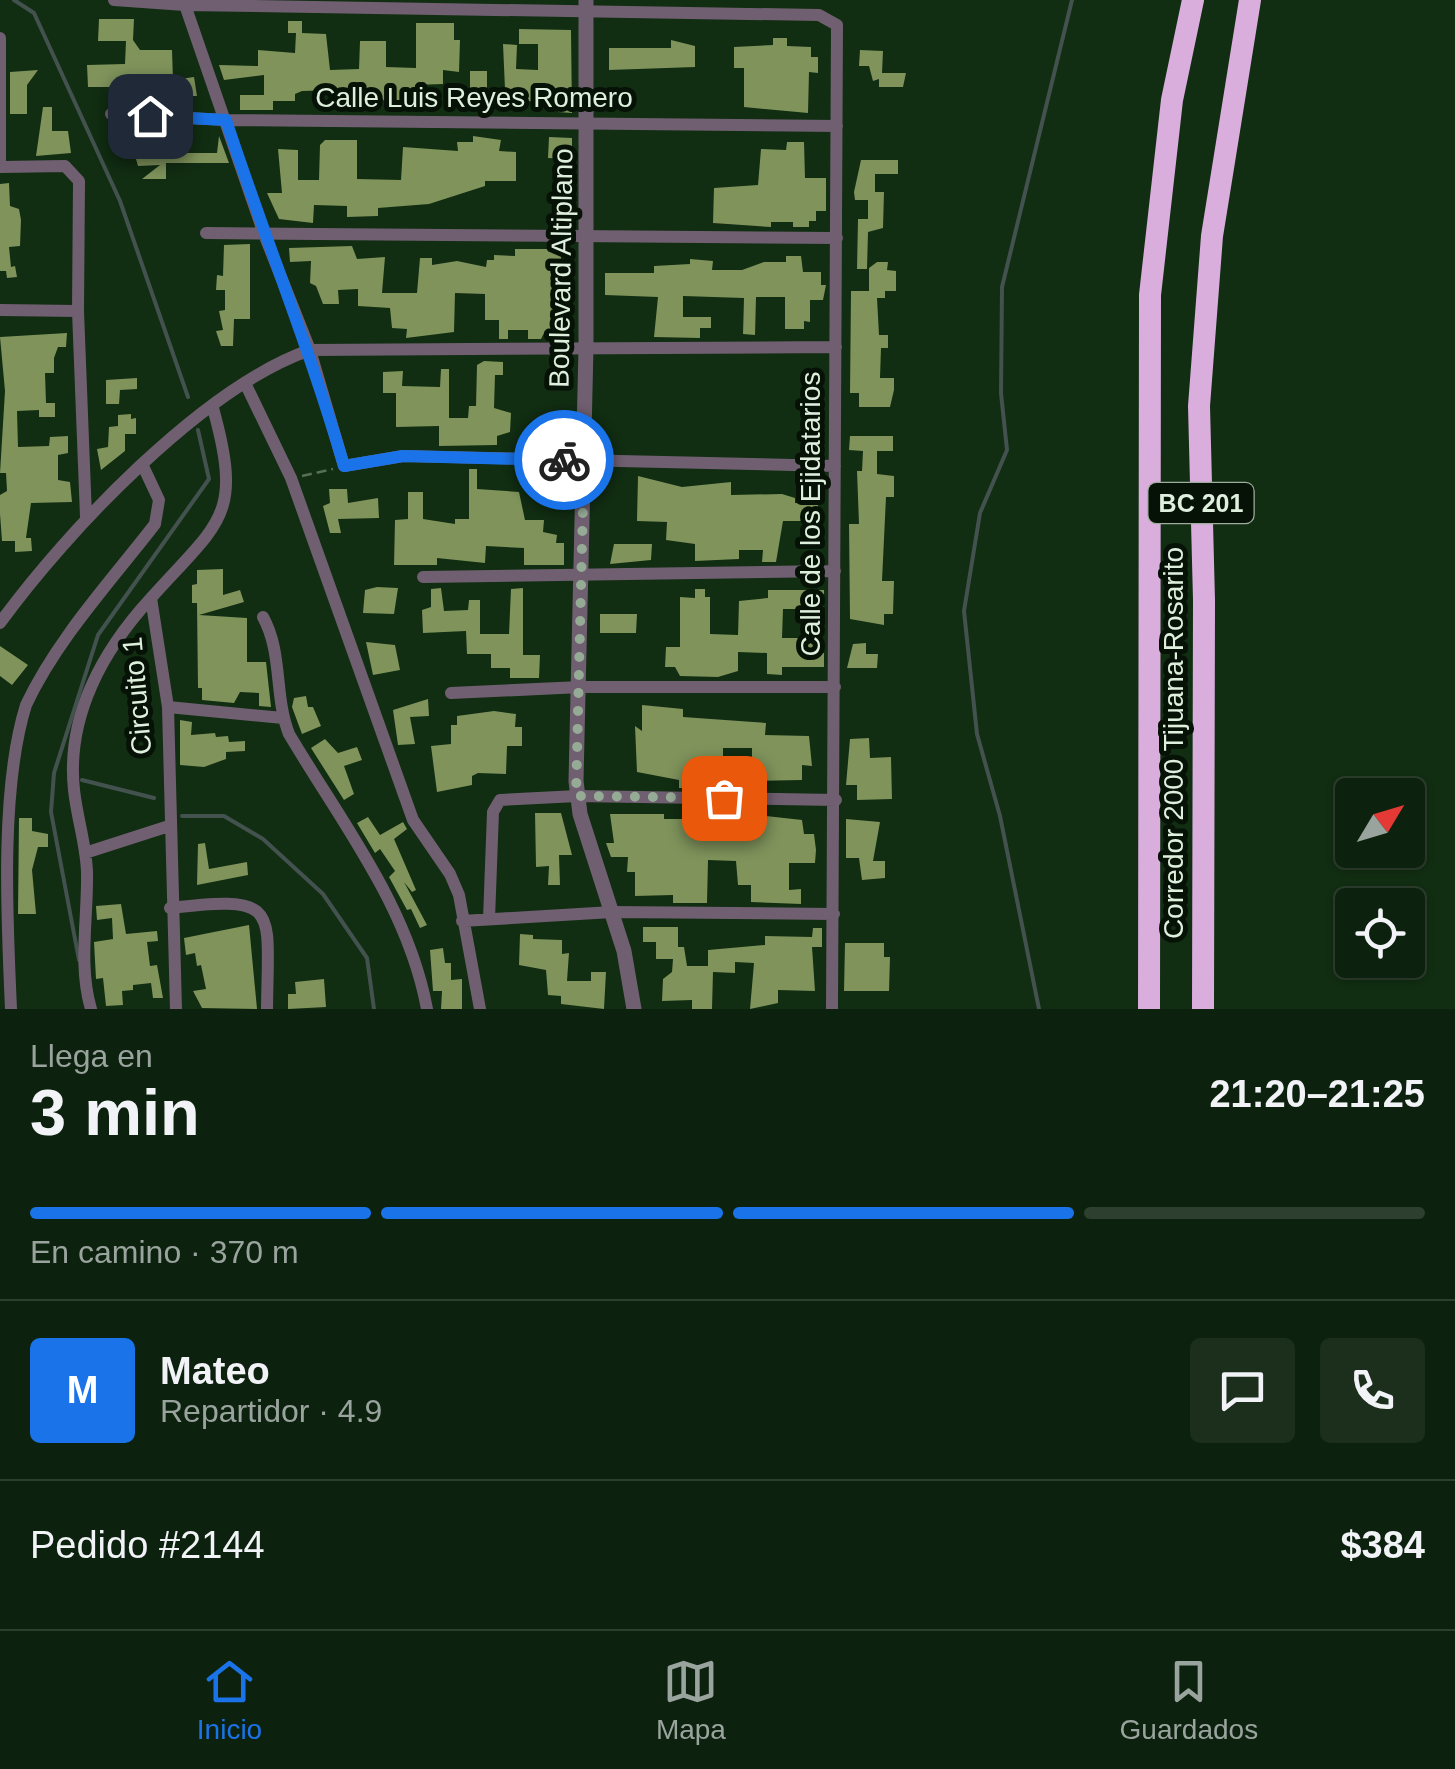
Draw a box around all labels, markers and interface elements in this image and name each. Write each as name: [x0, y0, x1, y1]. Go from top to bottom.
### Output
pin: [108, 74, 193, 159]
street label: Calle Luis Reyes Romero: [315, 82, 633, 113]
icon: home: [123, 89, 178, 144]
street label: Boulevard Altiplano: [543, 148, 579, 388]
street label: Calle de los Ejidatarios: [795, 372, 826, 656]
courier: [514, 410, 614, 510]
icon: bike: [537, 433, 592, 488]
road number: BC 201: [1148, 483, 1254, 523]
street label: Corredor 2000 Tijuana-Rosarito: [1158, 547, 1189, 939]
street label: Circuito 1: [116, 636, 158, 756]
pin: [682, 756, 767, 841]
icon: bag: [697, 771, 752, 826]
north arrow: [1335, 778, 1425, 868]
map controls: [1335, 778, 1425, 978]
button: locate: [1335, 888, 1425, 978]
text: Llega en: [30, 1038, 153, 1074]
text: 21:20–21:25: [1209, 1073, 1425, 1115]
text: 3 min: [30, 1076, 200, 1149]
text: En camino · 370 m: [30, 1234, 299, 1270]
button: chat: [1190, 1338, 1295, 1443]
button: phone: [1320, 1338, 1425, 1443]
text: Mateo: [160, 1350, 270, 1392]
text: M: [67, 1369, 98, 1411]
text: Repartidor · 4.9: [160, 1393, 382, 1429]
text: Pedido #2144: [30, 1524, 265, 1566]
text: $384: [1340, 1524, 1425, 1566]
tab: Inicio: [197, 1654, 262, 1746]
tab: Mapa: [656, 1654, 726, 1746]
tab: Guardados: [1120, 1654, 1258, 1746]

